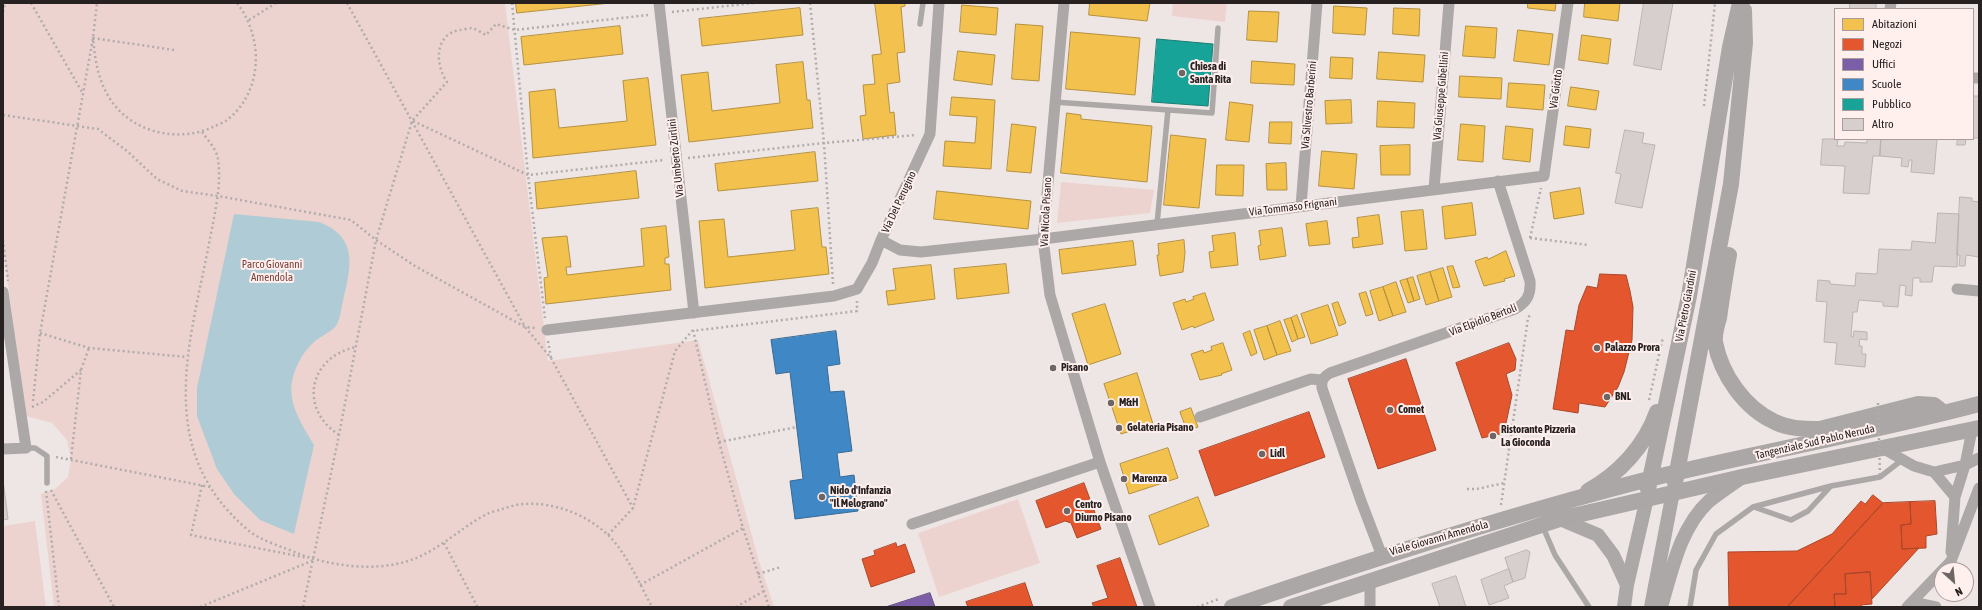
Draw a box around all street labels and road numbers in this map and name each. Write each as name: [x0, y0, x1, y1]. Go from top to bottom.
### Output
street label: Via Giuseppe Gibellini: [1431, 51, 1451, 141]
street label: Via Silvestro Barberini: [1299, 60, 1319, 150]
street label: Via Giotto: [1547, 69, 1565, 109]
street label: Via Umberto Zurlini: [665, 118, 687, 198]
street label: Via Del Perugino: [879, 169, 919, 235]
street label: Via Nicola Pisano: [1038, 177, 1054, 247]
street label: Via Tommaso Frignani: [1248, 195, 1338, 219]
street label: Via Pietro Giardini: [1673, 269, 1699, 343]
street label: Via Elpidio Bertoli: [1447, 301, 1519, 339]
street label: Tangenziale Sud Pablo Neruda: [1754, 422, 1876, 462]
street label: Viale Giovanni Amendola: [1388, 518, 1490, 558]

